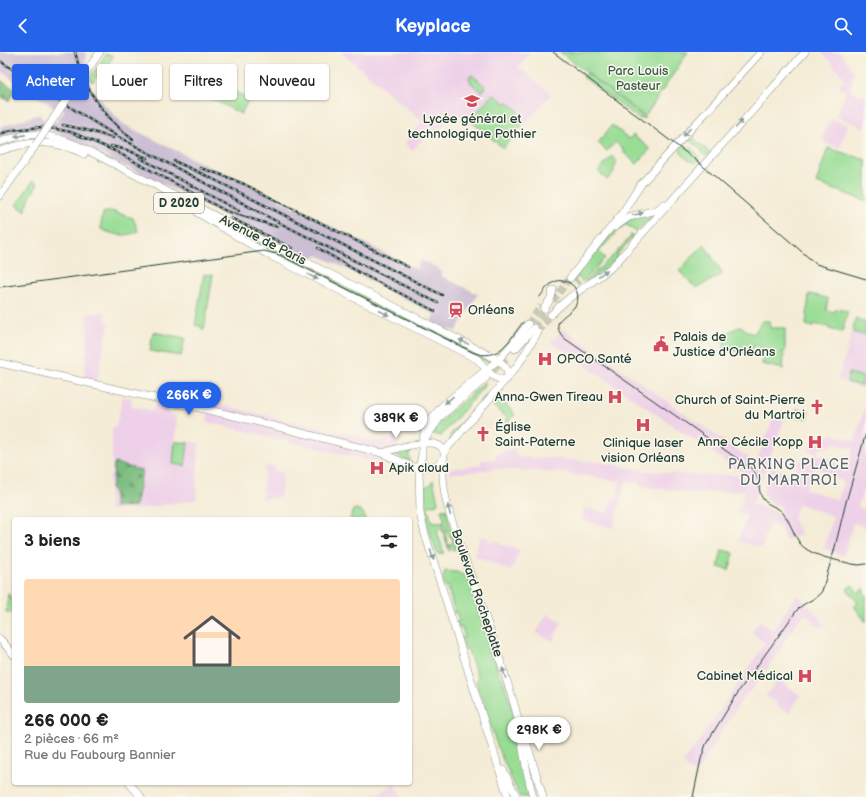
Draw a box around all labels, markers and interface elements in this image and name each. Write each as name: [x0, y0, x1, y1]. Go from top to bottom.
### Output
icon: back: [12, 15, 34, 37]
icon: search: [832, 15, 854, 37]
text: Keyplace: [395, 16, 471, 37]
park label: Parc Louis Pasteur: [608, 63, 669, 94]
chip: Acheter: [12, 64, 89, 100]
chip: Louer: [97, 64, 162, 100]
chip: Filtres: [170, 64, 237, 100]
chip: Nouveau: [245, 64, 329, 100]
school or university icon: Lycée général et technologique Pothier: [463, 92, 481, 110]
place label: Lycée général et technologique Pothier: [408, 111, 537, 142]
one-way arrow: [735, 119, 744, 130]
one-way arrow: [683, 128, 692, 137]
one-way arrow: [13, 133, 25, 139]
road number: D 2020: [154, 193, 204, 213]
street label: Avenue de Paris: [217, 211, 309, 269]
one-way arrow: [632, 211, 644, 217]
one-way arrow: [598, 269, 608, 277]
one-way arrow: [307, 274, 318, 280]
station icon: Orléans: [447, 301, 465, 319]
place label: Orléans: [468, 302, 515, 318]
one-way arrow: [378, 310, 390, 316]
place label: Palais de Justice d'Orléans: [673, 329, 776, 360]
public building icon: Palais de Justice d'Orléans: [652, 335, 670, 353]
one-way arrow: [458, 339, 469, 345]
hospital icon: OPCO Santé: [536, 350, 554, 368]
place label: OPCO Santé: [557, 351, 632, 367]
pin: 266K €: [156, 382, 222, 416]
text: 266K €: [166, 387, 212, 403]
hospital icon: Anna-Gwen Tireau: [606, 388, 624, 406]
place label: Anna-Gwen Tireau: [495, 389, 603, 405]
place label: Church of Saint-Pierre du Martroi: [675, 392, 805, 423]
one-way arrow: [444, 395, 455, 404]
church icon: Church of Saint-Pierre du Martroi: [808, 398, 826, 416]
pin: 389K €: [363, 405, 429, 439]
text: 389K €: [373, 410, 419, 426]
hospital icon: Clinique laser vision Orléans: [634, 416, 652, 434]
place label: Église Saint-Paterne: [495, 419, 576, 450]
church icon: Église Saint-Paterne: [474, 425, 492, 443]
hospital icon: Anne Cécile Kopp: [806, 433, 824, 451]
place label: Anne Cécile Kopp: [697, 434, 803, 450]
place label: Clinique laser vision Orléans: [600, 435, 685, 466]
district label: PARKING PLACE DU MARTROI: [728, 456, 850, 489]
hospital icon: Apik cloud: [368, 459, 386, 477]
place label: Apik cloud: [389, 460, 449, 476]
one-way arrow: [446, 504, 452, 517]
street label: Boulevard Rocheplatte: [448, 527, 506, 659]
icon: filters: [378, 530, 400, 552]
text: 3 biens: [24, 531, 80, 551]
one-way arrow: [429, 549, 435, 561]
icon: home: [176, 605, 248, 677]
one-way arrow: [501, 667, 507, 679]
hospital icon: Cabinet Médical: [796, 667, 814, 685]
place label: Cabinet Médical: [697, 668, 793, 684]
text: 266 000 €: [24, 711, 109, 731]
pin: 298K €: [506, 717, 572, 751]
text: 298K €: [516, 722, 562, 738]
text: 2 pièces · 66 m²: [24, 731, 119, 747]
text: Rue du Faubourg Bannier: [24, 747, 176, 763]

